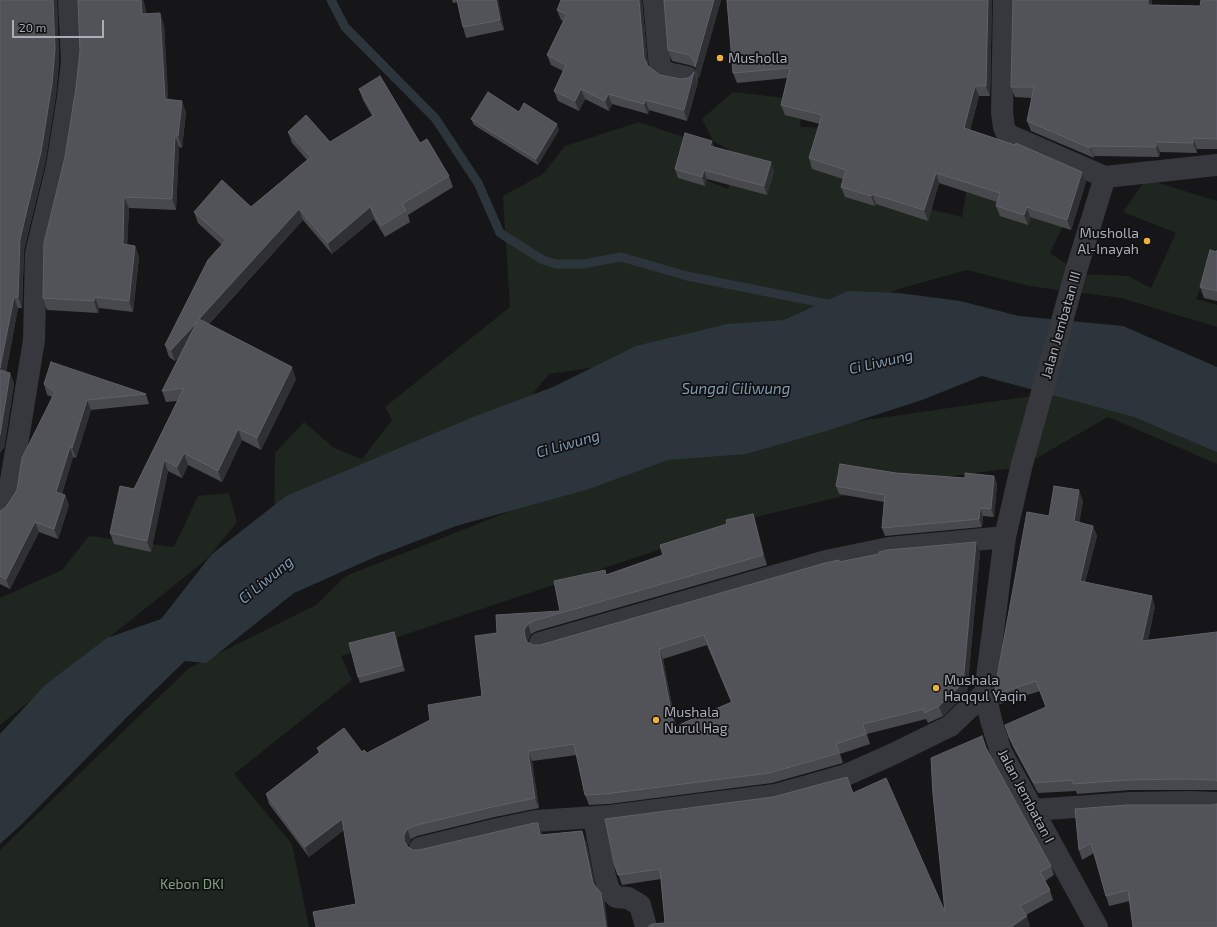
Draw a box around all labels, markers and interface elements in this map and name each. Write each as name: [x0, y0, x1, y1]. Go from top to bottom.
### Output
scale bar: [14, 12, 106, 38]
text: 20 m: [19, 20, 46, 34]
place label: Musholla: [728, 50, 787, 66]
marker: Musholla: [715, 53, 725, 63]
place label: Musholla Al-Inayah: [1077, 225, 1139, 258]
marker: Musholla Al-Inayah: [1142, 236, 1152, 246]
street label: Jalan Jembatan III: [1038, 269, 1084, 381]
water label: Ci Liwung: [847, 346, 915, 378]
water label: Sungai Ciliwung: [682, 380, 790, 398]
water label: Ci Liwung: [534, 426, 602, 462]
water label: Ci Liwung: [235, 552, 297, 608]
place label: Mushala Haqqul Yaqin: [944, 672, 1027, 704]
marker: Mushala Haqqul Yaqin: [931, 683, 941, 693]
place label: Mushala Nurul Hag: [664, 704, 728, 736]
marker: Mushala Nurul Hag: [651, 715, 661, 725]
street label: Jalan Jembatan I: [994, 746, 1058, 846]
park label: Kebon DKI: [160, 876, 224, 892]

